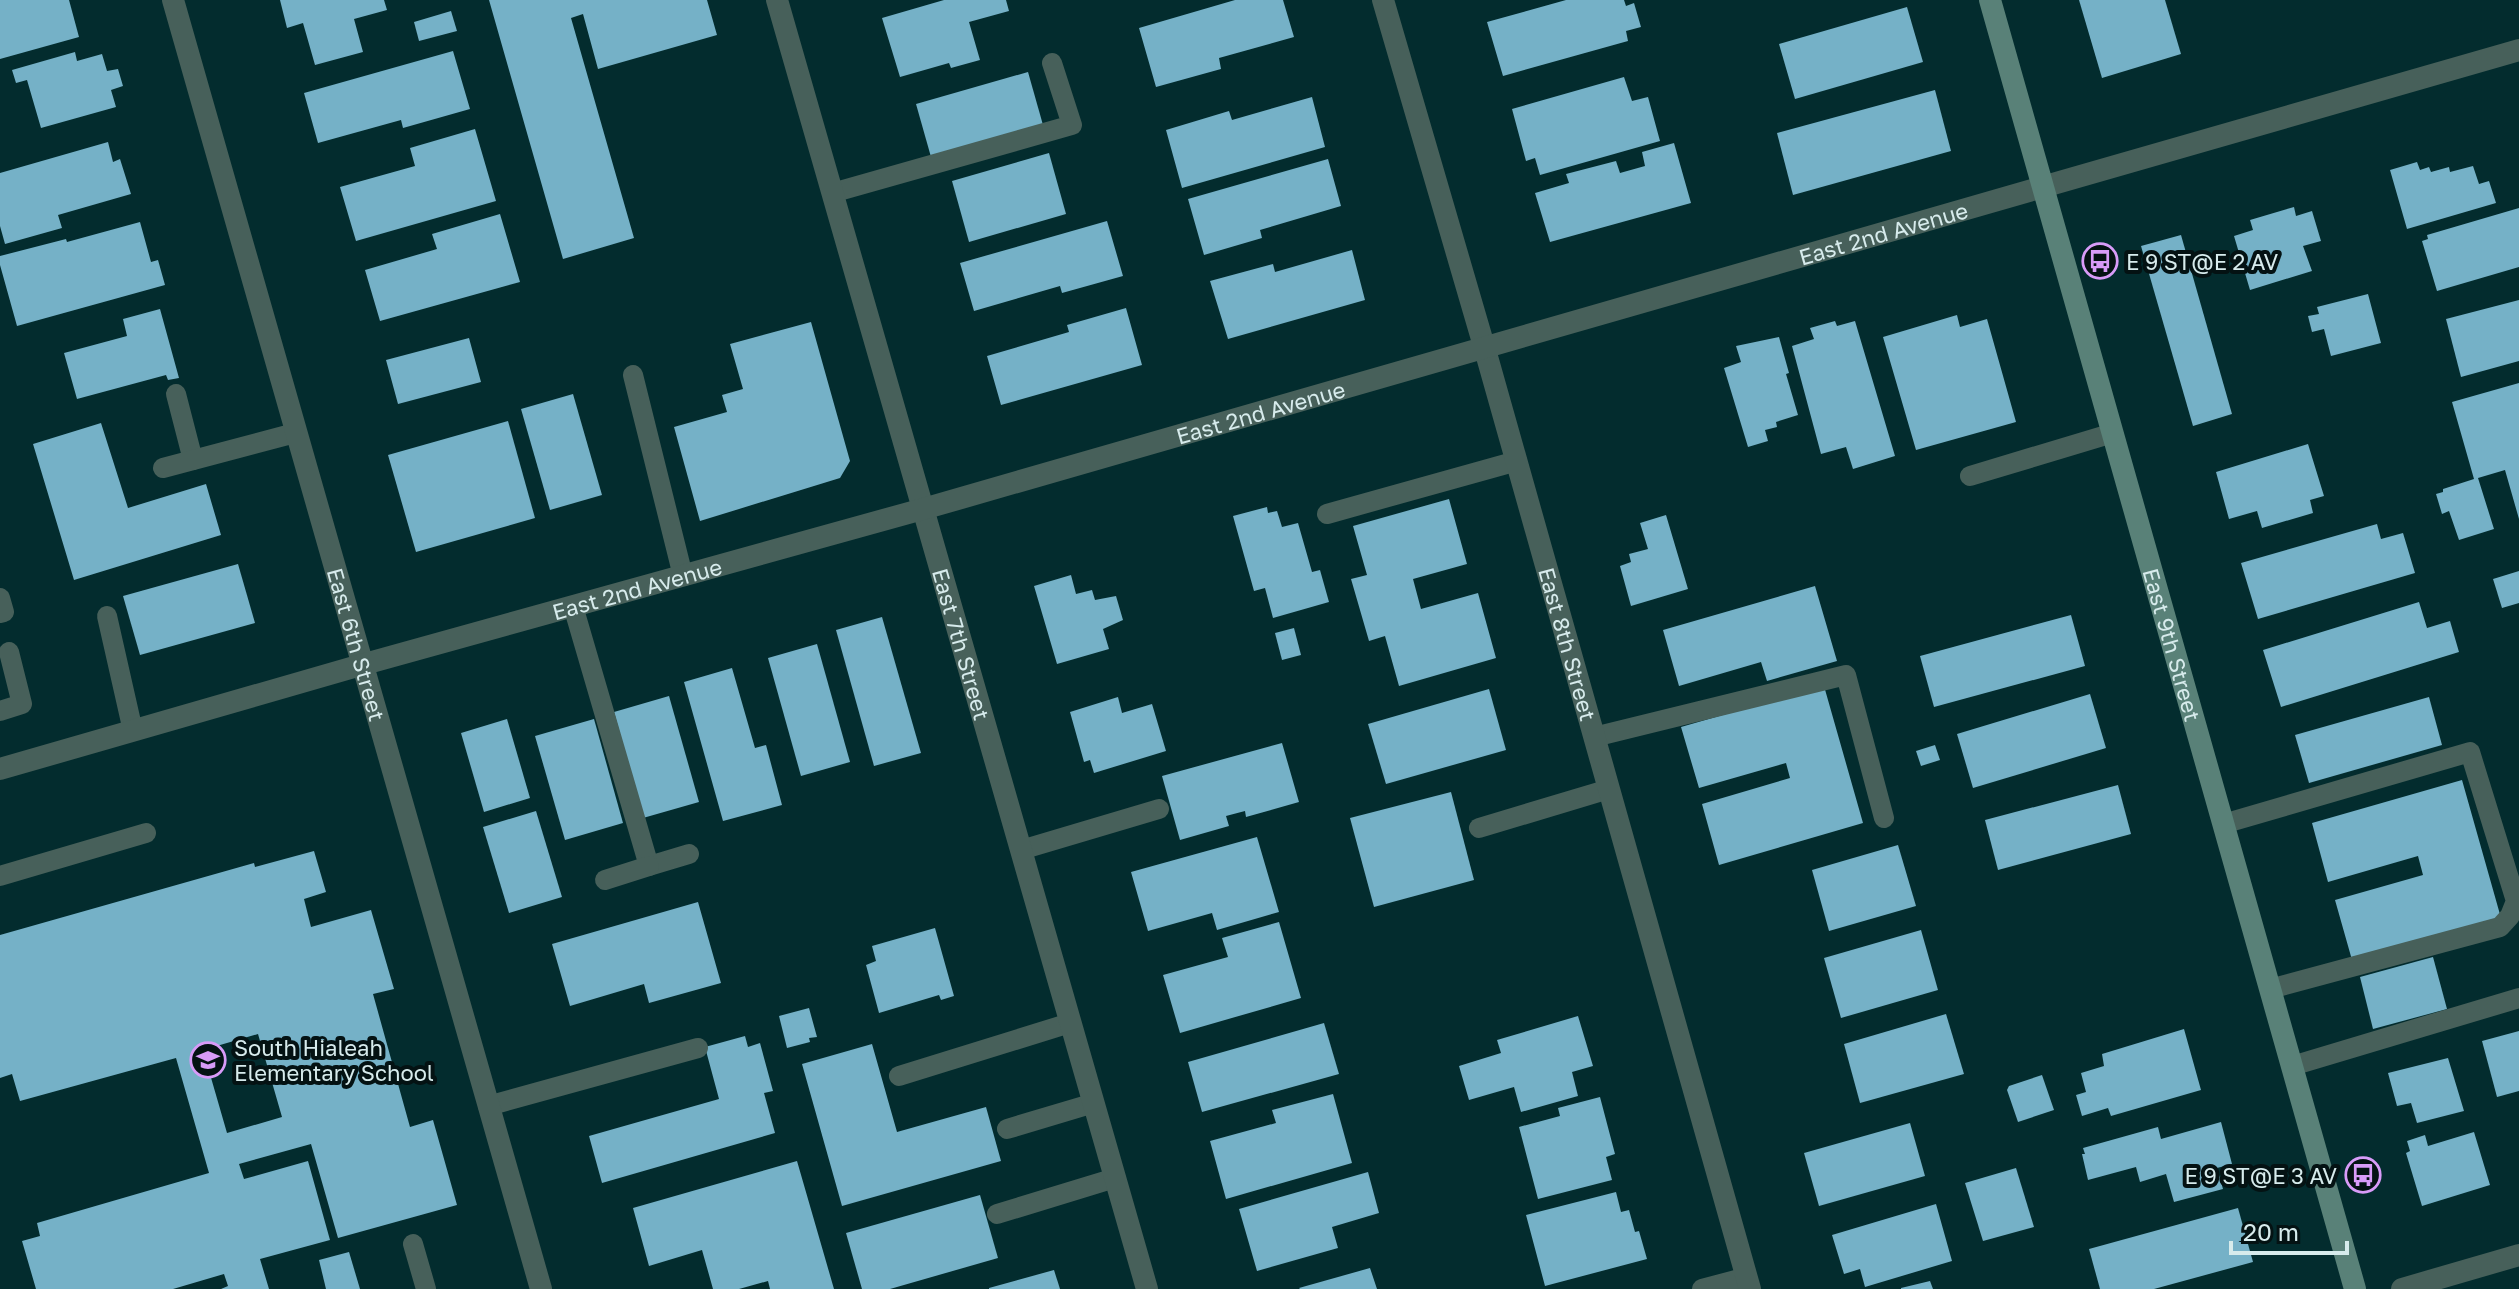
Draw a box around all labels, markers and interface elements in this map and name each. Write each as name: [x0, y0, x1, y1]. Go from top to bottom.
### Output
street label: East 2nd Avenue: [1795, 196, 1971, 270]
bus stop icon: E 9 ST@E 2 AV: [2081, 242, 2119, 280]
place label: E 9 ST@E 2 AV: [2126, 248, 2279, 275]
street label: East 2nd Avenue: [1173, 375, 1348, 449]
street label: East 2nd Avenue: [549, 552, 725, 625]
street label: East 8th Street: [1534, 564, 1602, 724]
street label: East 6th Street: [322, 565, 392, 724]
street label: East 7th Street: [927, 565, 996, 723]
street label: East 9th Street: [2138, 565, 2207, 724]
place label: South Hialeah Elementary School: [234, 1034, 434, 1086]
school or university icon: South Hialeah Elementary School: [189, 1041, 227, 1079]
bus stop icon: E 9 ST@E 3 AV: [2344, 1156, 2382, 1194]
place label: E 9 ST@E 3 AV: [2185, 1162, 2337, 1189]
scale bar: [2231, 1205, 2347, 1255]
text: 20 m: [2243, 1217, 2299, 1246]

